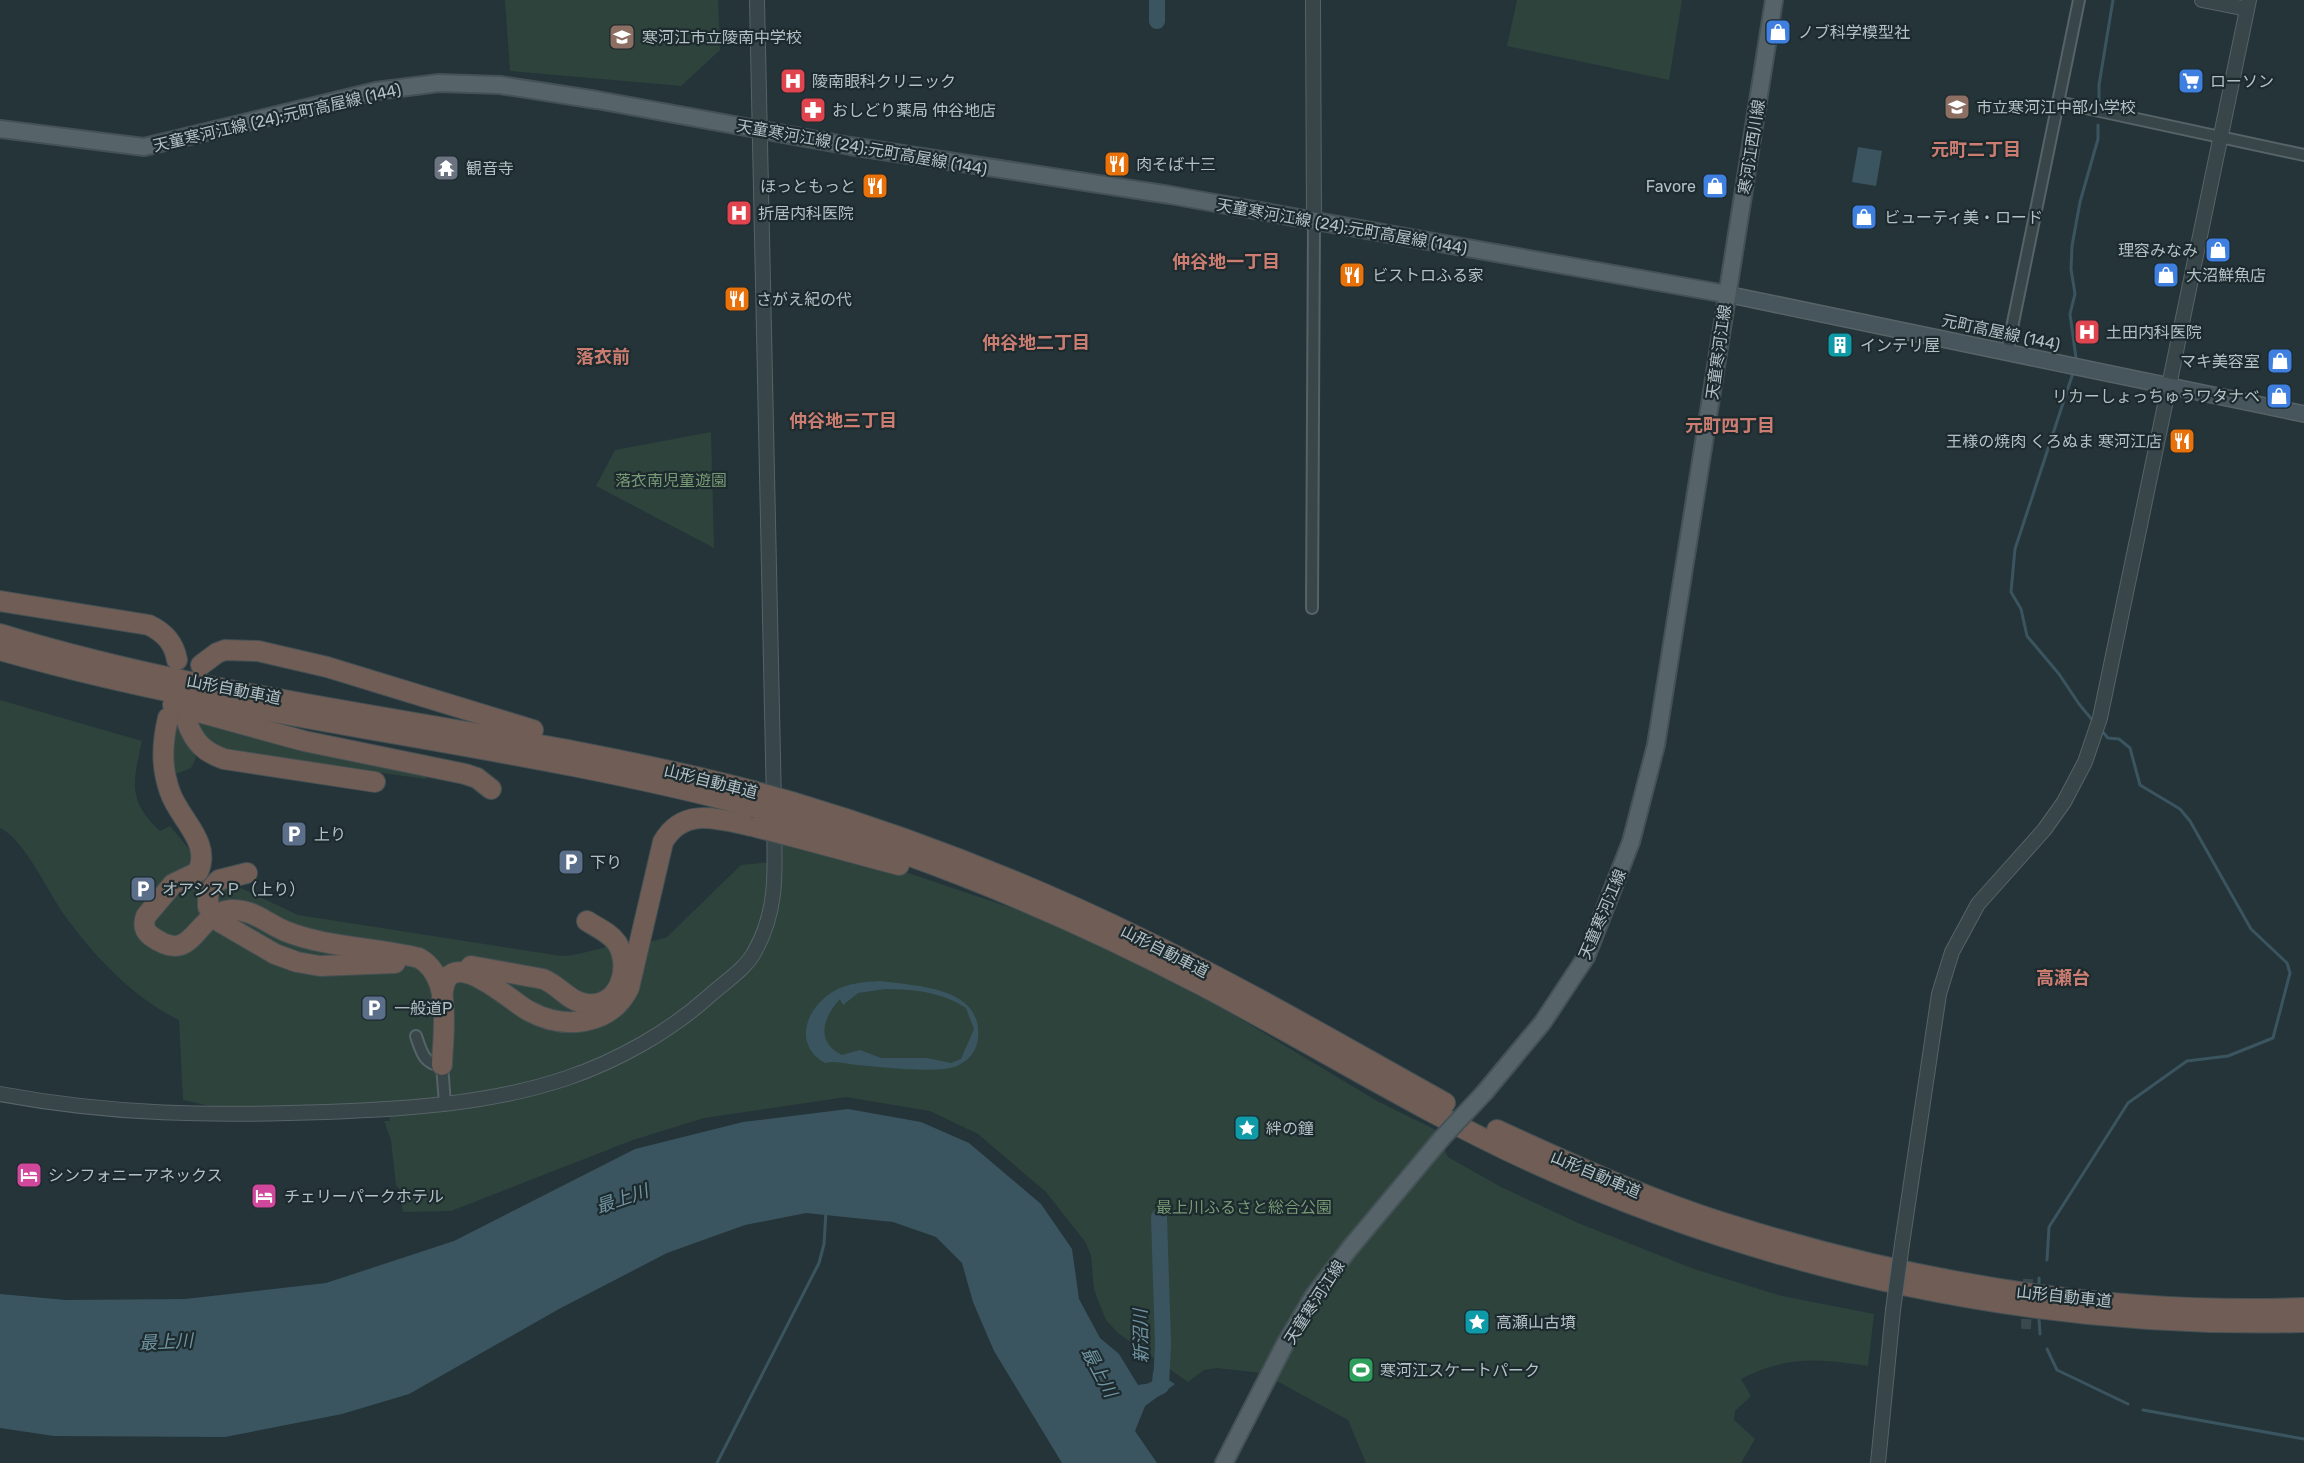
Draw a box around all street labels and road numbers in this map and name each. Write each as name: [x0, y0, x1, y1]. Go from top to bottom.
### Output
street label: 天童寒河江線 (24);元町高屋線 (144): [151, 80, 403, 155]
street label: 寒河江西川線: [1735, 98, 1768, 196]
street label: 天童寒河江線 (24);元町高屋線 (144): [735, 116, 989, 179]
street label: 天童寒河江線 (24);元町高屋線 (144): [1215, 195, 1469, 258]
street label: 天童寒河江線: [1702, 303, 1735, 401]
street label: 元町高屋線 (144): [1940, 311, 2062, 354]
street label: 山形自動車道: [185, 671, 283, 708]
street label: 山形自動車道: [662, 761, 760, 802]
street label: 天童寒河江線: [1575, 866, 1630, 962]
street label: 山形自動車道: [1118, 921, 1212, 982]
street label: 山形自動車道: [1548, 1147, 1644, 1202]
street label: 天童寒河江線: [1280, 1257, 1349, 1348]
street label: 山形自動車道: [2015, 1282, 2113, 1311]

